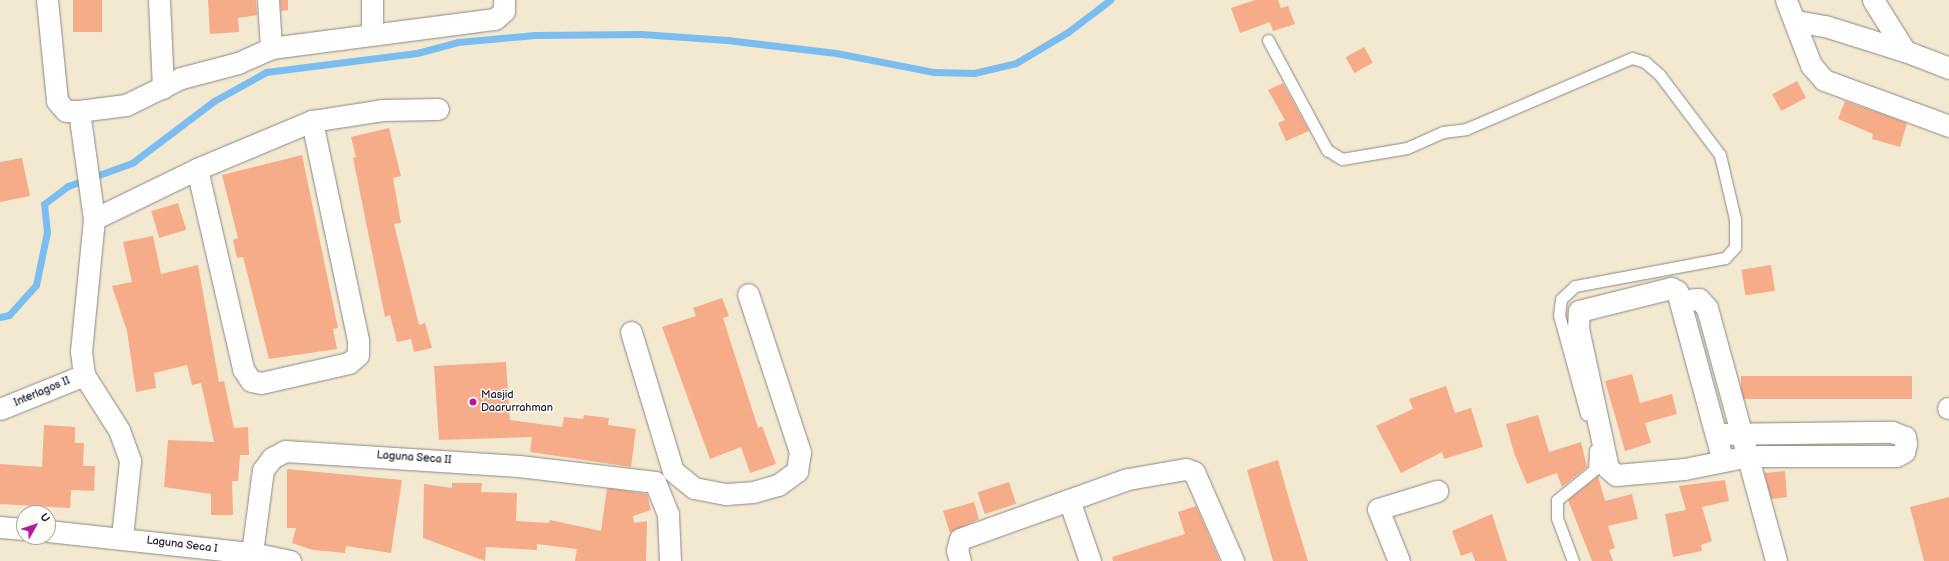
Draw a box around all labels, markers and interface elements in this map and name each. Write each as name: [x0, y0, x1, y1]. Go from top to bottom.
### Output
street label: Interlagos II: [12, 374, 72, 410]
place label: Masjid Daarurrahman: [481, 389, 553, 415]
marker: Masjid Daarurrahman: [468, 397, 478, 407]
street label: Laguna Seca II: [376, 449, 452, 467]
north arrow: [16, 505, 56, 545]
text: U: [37, 511, 52, 525]
street label: Laguna Seca I: [146, 534, 218, 556]

